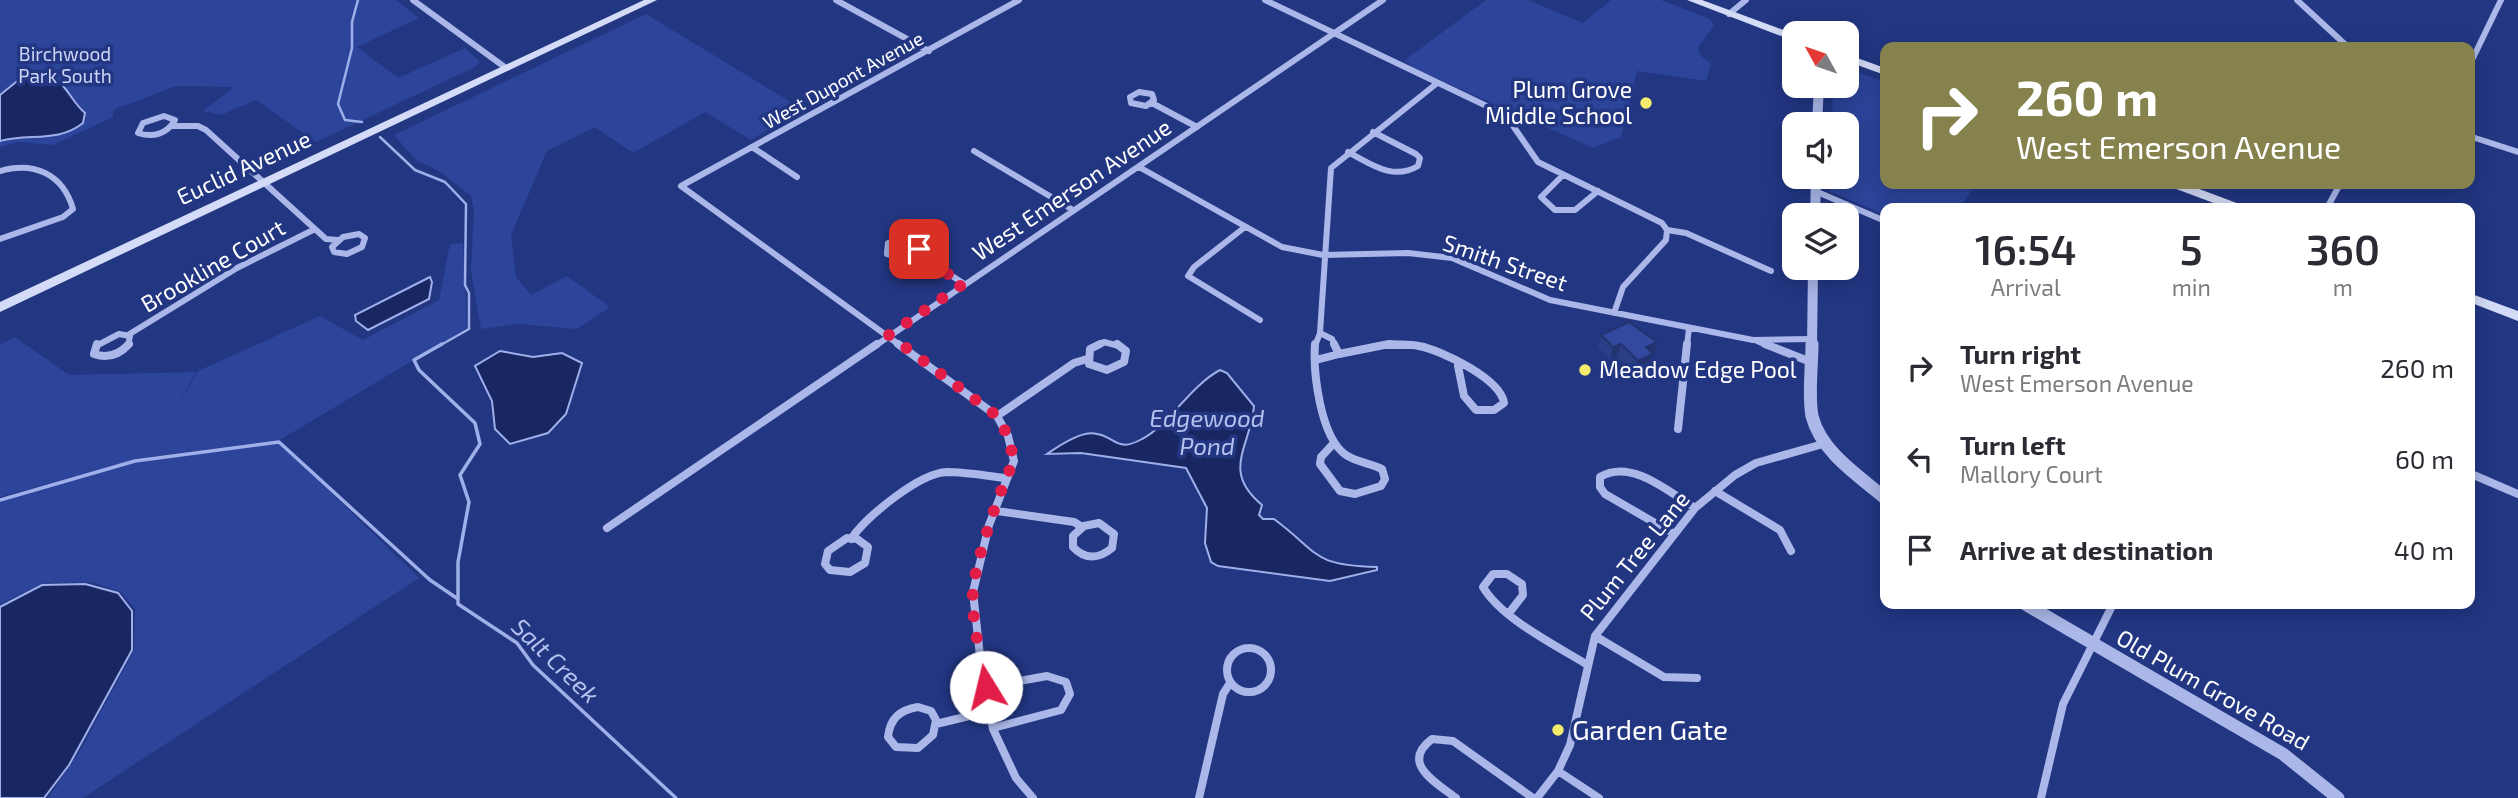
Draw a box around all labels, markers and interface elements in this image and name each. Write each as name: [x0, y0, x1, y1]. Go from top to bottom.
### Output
north arrow: [1782, 21, 1858, 98]
map controls: [1782, 21, 1859, 280]
street label: West Dupont Avenue: [758, 26, 927, 133]
park label: Birchwood Park South: [18, 42, 112, 87]
text: 260 m: [2016, 67, 2158, 126]
icon: right: [1901, 70, 1992, 161]
place label: Plum Grove Middle School: [1485, 75, 1632, 129]
marker: Plum Grove Middle School: [1638, 95, 1654, 111]
street label: West Emerson Avenue: [967, 112, 1176, 266]
button: sound: [1782, 112, 1859, 189]
street label: Euclid Avenue: [172, 124, 315, 210]
text: West Emerson Avenue: [2016, 127, 2341, 165]
button: layers: [1782, 203, 1859, 280]
street label: Brookline Court: [135, 212, 290, 318]
pin: [889, 219, 949, 279]
text: 16:54: [1975, 223, 2077, 273]
text: 5: [2180, 223, 2203, 273]
text: 360: [2306, 223, 2380, 273]
street label: Smith Street: [1439, 228, 1572, 297]
icon: arrive: [900, 230, 938, 268]
text: Arrival: [1991, 273, 2061, 301]
text: min: [2172, 273, 2211, 301]
text: m: [2333, 273, 2353, 301]
text: Turn right: [1960, 338, 2081, 369]
icon: right: [1901, 349, 1939, 387]
text: 260 m: [2380, 352, 2454, 383]
place label: Meadow Edge Pool: [1599, 355, 1797, 383]
marker: Meadow Edge Pool: [1577, 362, 1593, 378]
text: West Emerson Avenue: [1960, 369, 2194, 397]
water label: Edgewood Pond: [1149, 403, 1265, 460]
text: Turn left: [1960, 429, 2066, 460]
icon: left: [1901, 440, 1939, 478]
text: 60 m: [2395, 443, 2454, 474]
text: Mallory Court: [1960, 460, 2103, 488]
street label: Plum Tree Lane: [1573, 485, 1695, 626]
icon: arrive: [1901, 531, 1939, 569]
text: Arrive at destination: [1960, 534, 2213, 565]
text: 40 m: [2394, 534, 2454, 565]
water label: Salt Creek: [507, 611, 606, 708]
street label: Old Plum Grove Road: [2112, 622, 2315, 756]
position arrow: [949, 650, 1023, 724]
place label: Garden Gate: [1572, 712, 1728, 746]
marker: Garden Gate: [1550, 722, 1566, 738]

